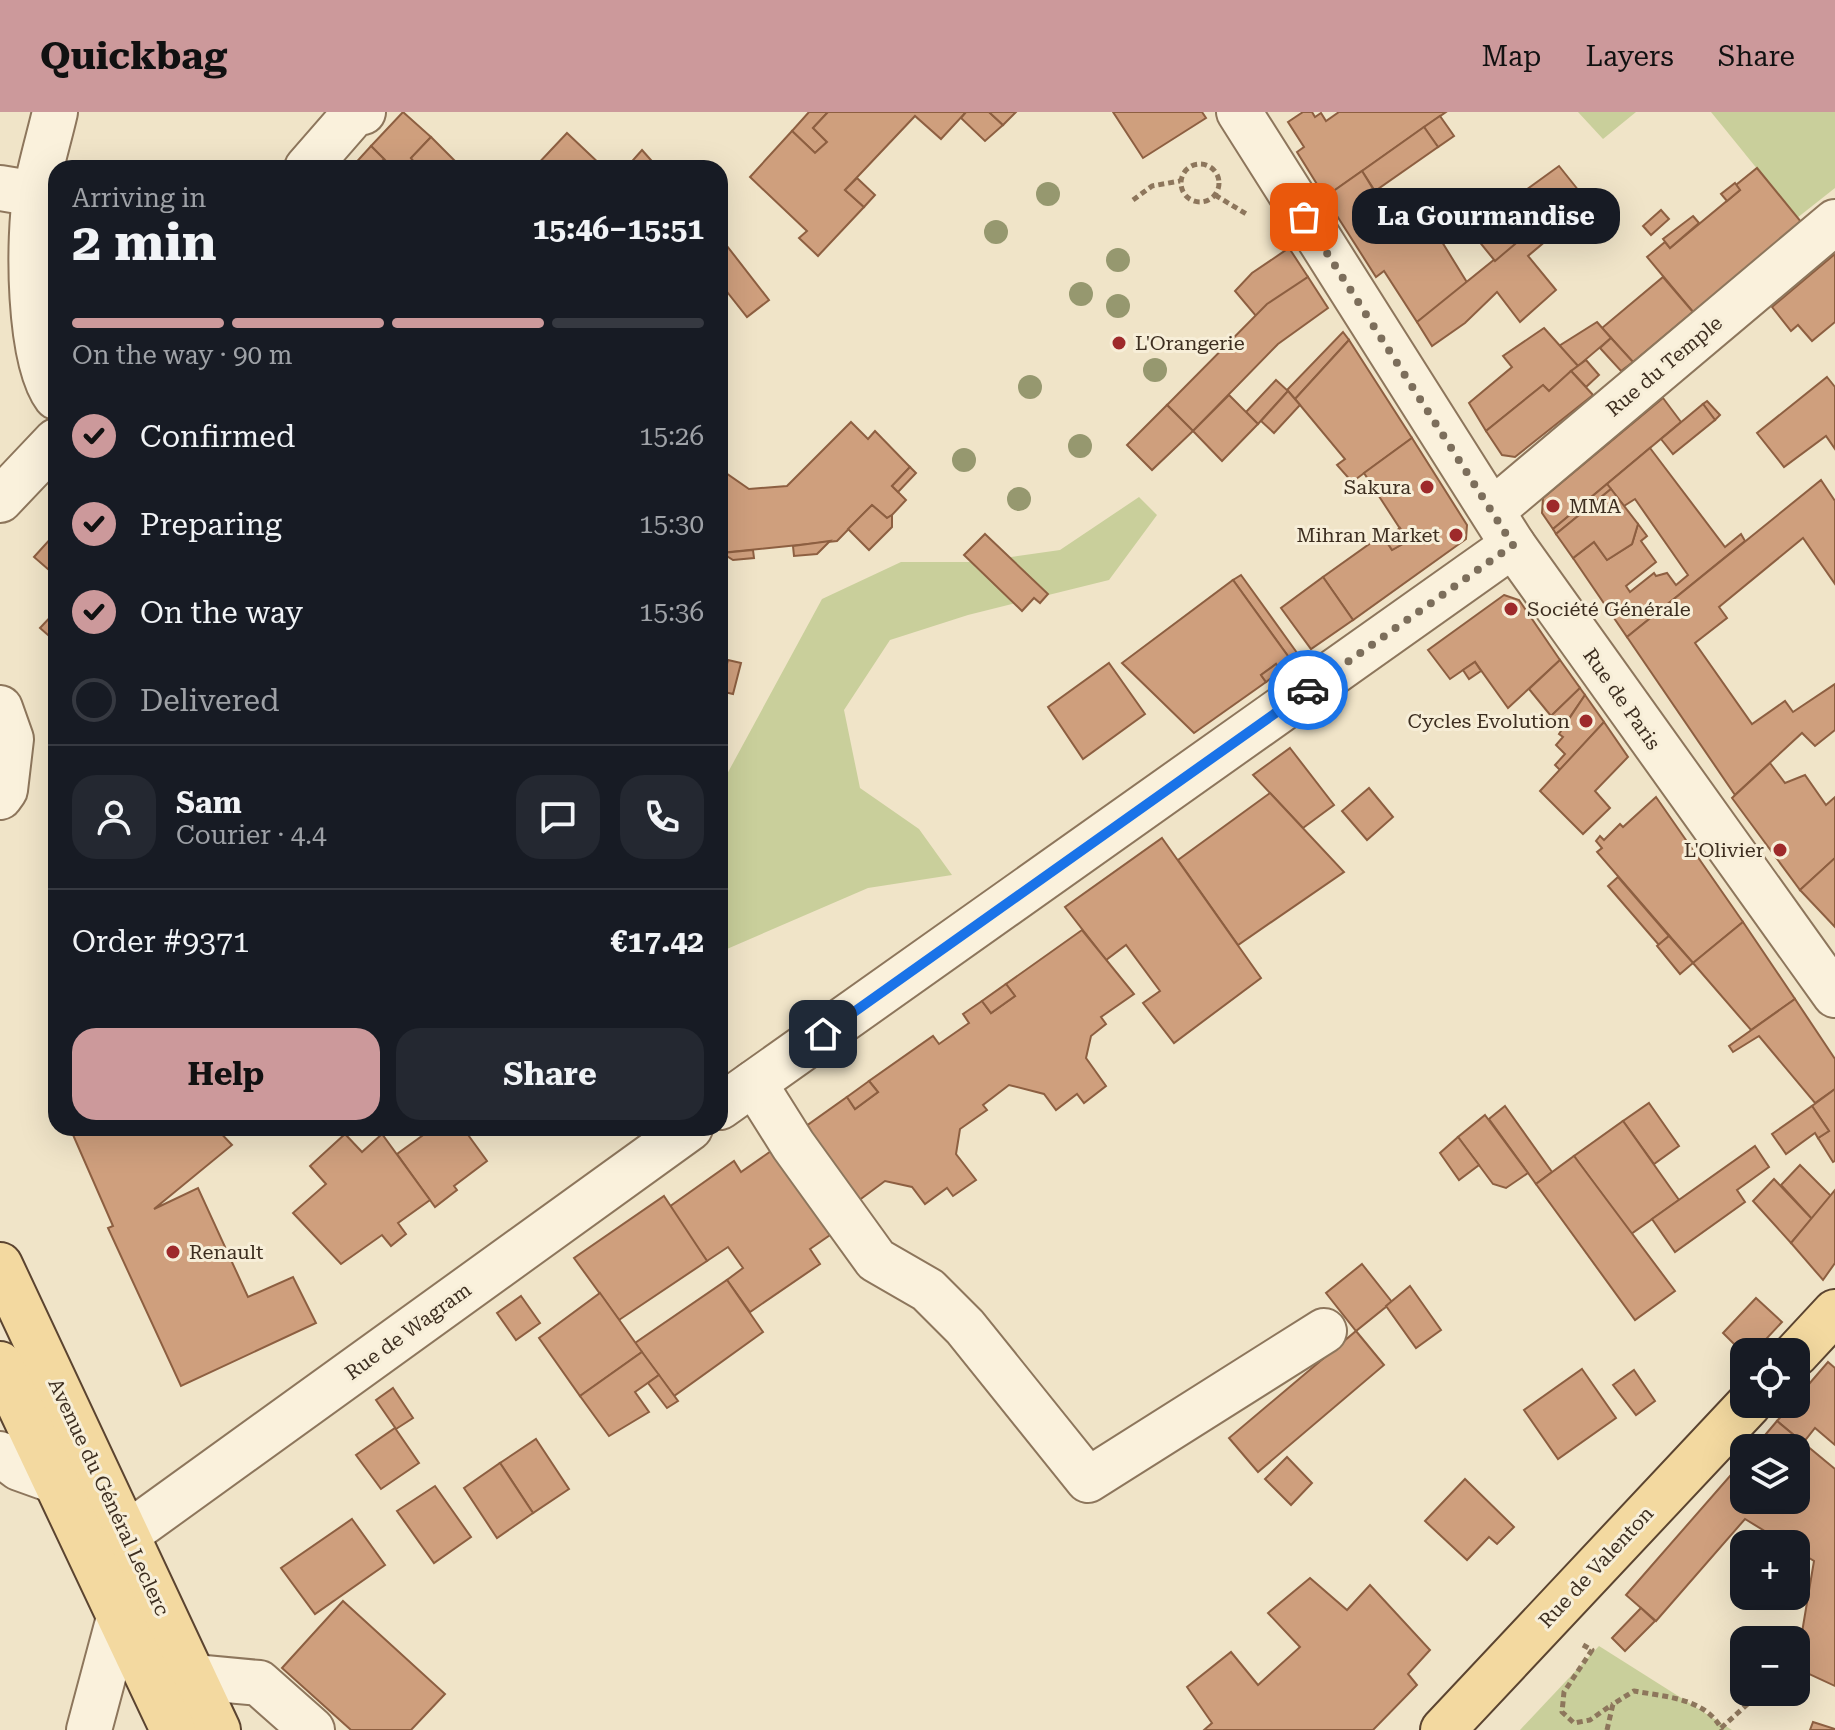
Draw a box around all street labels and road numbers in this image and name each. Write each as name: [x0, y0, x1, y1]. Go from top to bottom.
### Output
street label: Rue du Temple: [1601, 311, 1727, 421]
street label: Rue de Paris: [1578, 644, 1666, 754]
street label: Rue de Wagram: [340, 1277, 476, 1385]
street label: Avenue du Général Leclerc: [43, 1374, 175, 1620]
street label: Rue de Valenton: [1534, 1501, 1658, 1633]

